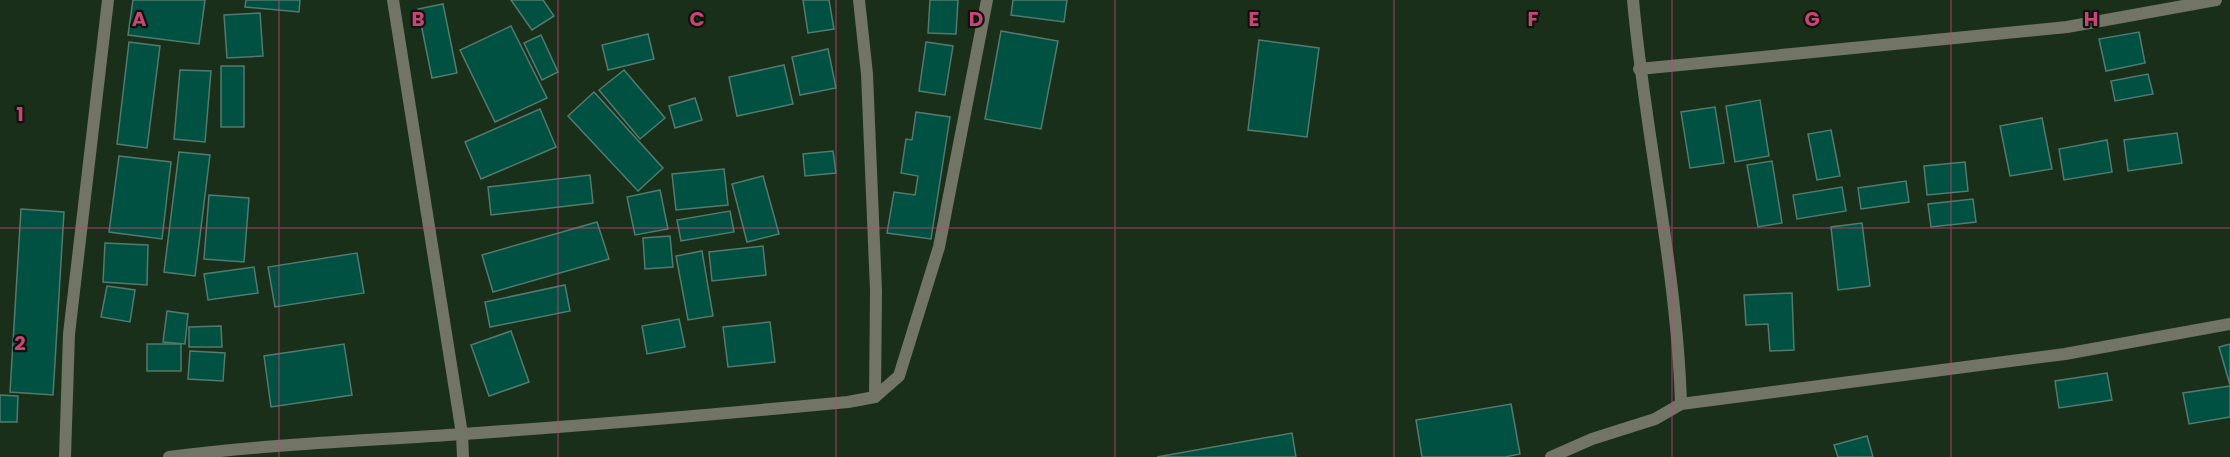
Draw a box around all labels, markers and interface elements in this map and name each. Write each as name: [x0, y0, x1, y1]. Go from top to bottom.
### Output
text: A: [132, 5, 147, 33]
text: B: [411, 5, 425, 33]
text: C: [689, 5, 705, 33]
text: D: [969, 5, 983, 33]
text: E: [1249, 5, 1259, 33]
text: F: [1528, 5, 1539, 33]
text: G: [1804, 5, 1820, 33]
text: H: [2084, 5, 2098, 33]
text: 1: [16, 100, 24, 128]
text: 2: [14, 329, 26, 357]

